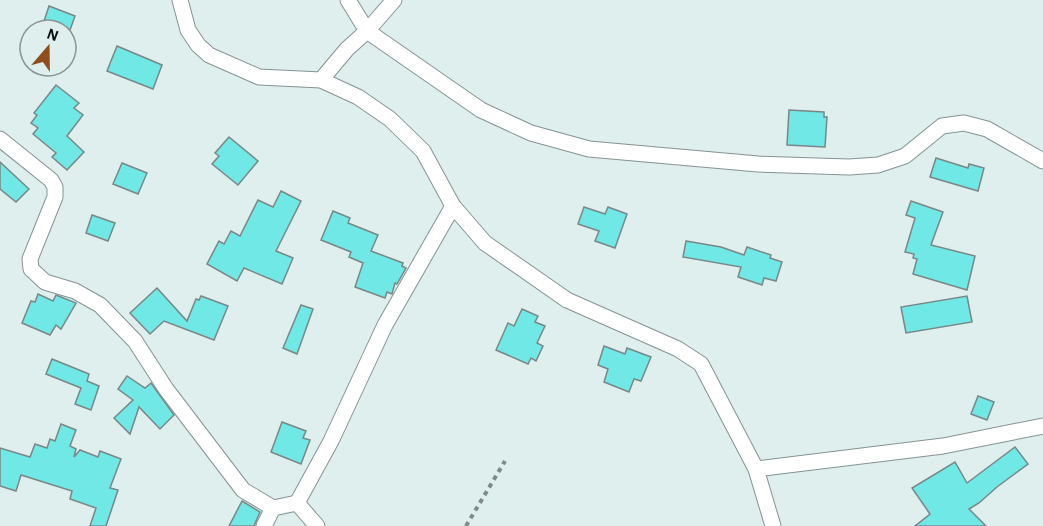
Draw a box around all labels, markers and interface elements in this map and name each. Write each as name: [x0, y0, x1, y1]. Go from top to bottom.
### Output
north arrow: [18, 18, 78, 78]
text: N: [45, 25, 61, 44]

